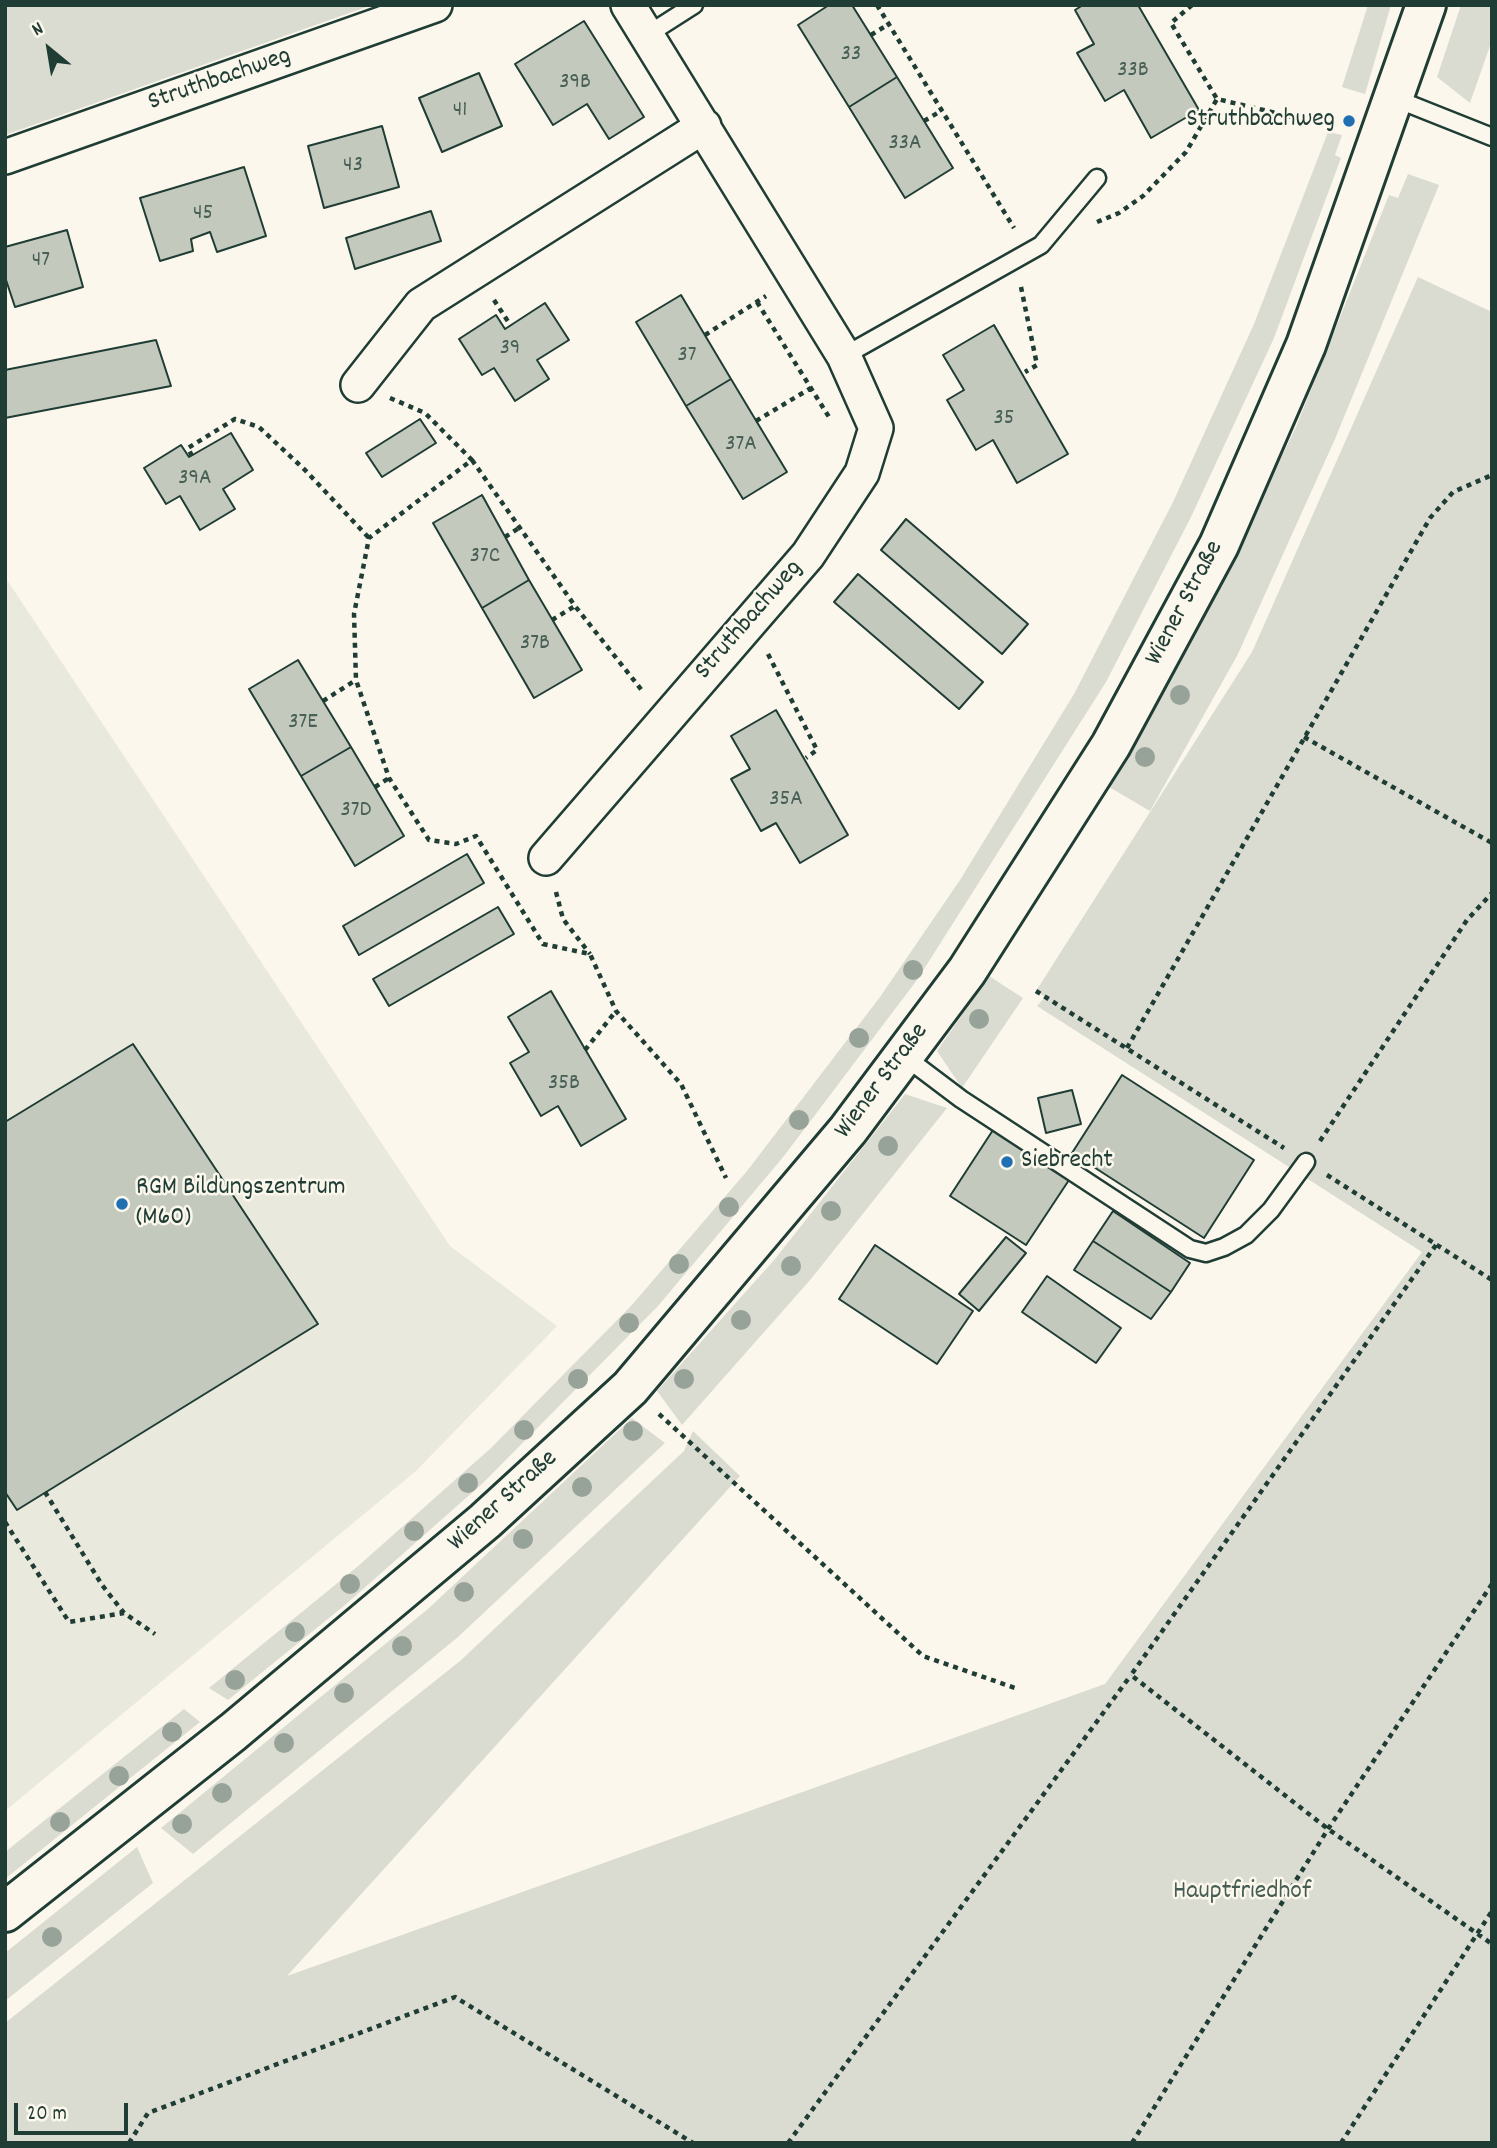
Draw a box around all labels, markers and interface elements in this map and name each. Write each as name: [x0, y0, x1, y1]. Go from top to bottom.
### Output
north arrow: [14, 14, 84, 84]
text: N: [27, 16, 49, 44]
street label: Struthbachweg: [145, 42, 295, 120]
house number: 33: [841, 42, 861, 70]
house number: 33B: [1117, 58, 1149, 86]
house number: 39B: [559, 70, 591, 98]
house number: 41: [453, 98, 467, 126]
place label: Struthbachweg: [1186, 105, 1335, 137]
marker: Struthbachweg: [1341, 113, 1357, 129]
house number: 33A: [889, 131, 921, 159]
house number: 43: [343, 153, 363, 181]
house number: 45: [193, 201, 213, 229]
house number: 47: [32, 248, 50, 276]
house number: 39: [500, 336, 520, 364]
house number: 37: [677, 343, 697, 371]
house number: 35: [994, 406, 1014, 434]
house number: 37A: [725, 432, 757, 460]
house number: 39A: [178, 466, 212, 494]
street label: Wiener Straße: [1140, 536, 1232, 672]
house number: 37C: [470, 544, 500, 572]
street label: Struthbachweg: [689, 555, 811, 687]
house number: 37B: [520, 631, 550, 659]
house number: 37E: [288, 710, 318, 738]
house number: 35A: [769, 787, 803, 815]
house number: 37D: [341, 798, 371, 826]
street label: Wiener Straße: [829, 1018, 937, 1146]
house number: 35B: [548, 1071, 580, 1099]
place label: Siebrecht: [1021, 1146, 1113, 1178]
marker: Siebrecht: [999, 1154, 1015, 1170]
place label: RGM Bildungszentrum (M60): [136, 1173, 346, 1234]
marker: RGM Bildungszentrum (M60): [114, 1196, 130, 1212]
street label: Wiener Straße: [443, 1445, 565, 1559]
park label: Hauptfriedhof: [1173, 1877, 1311, 1909]
scale bar: [18, 2088, 131, 2132]
text: 20 m: [27, 2100, 67, 2130]

